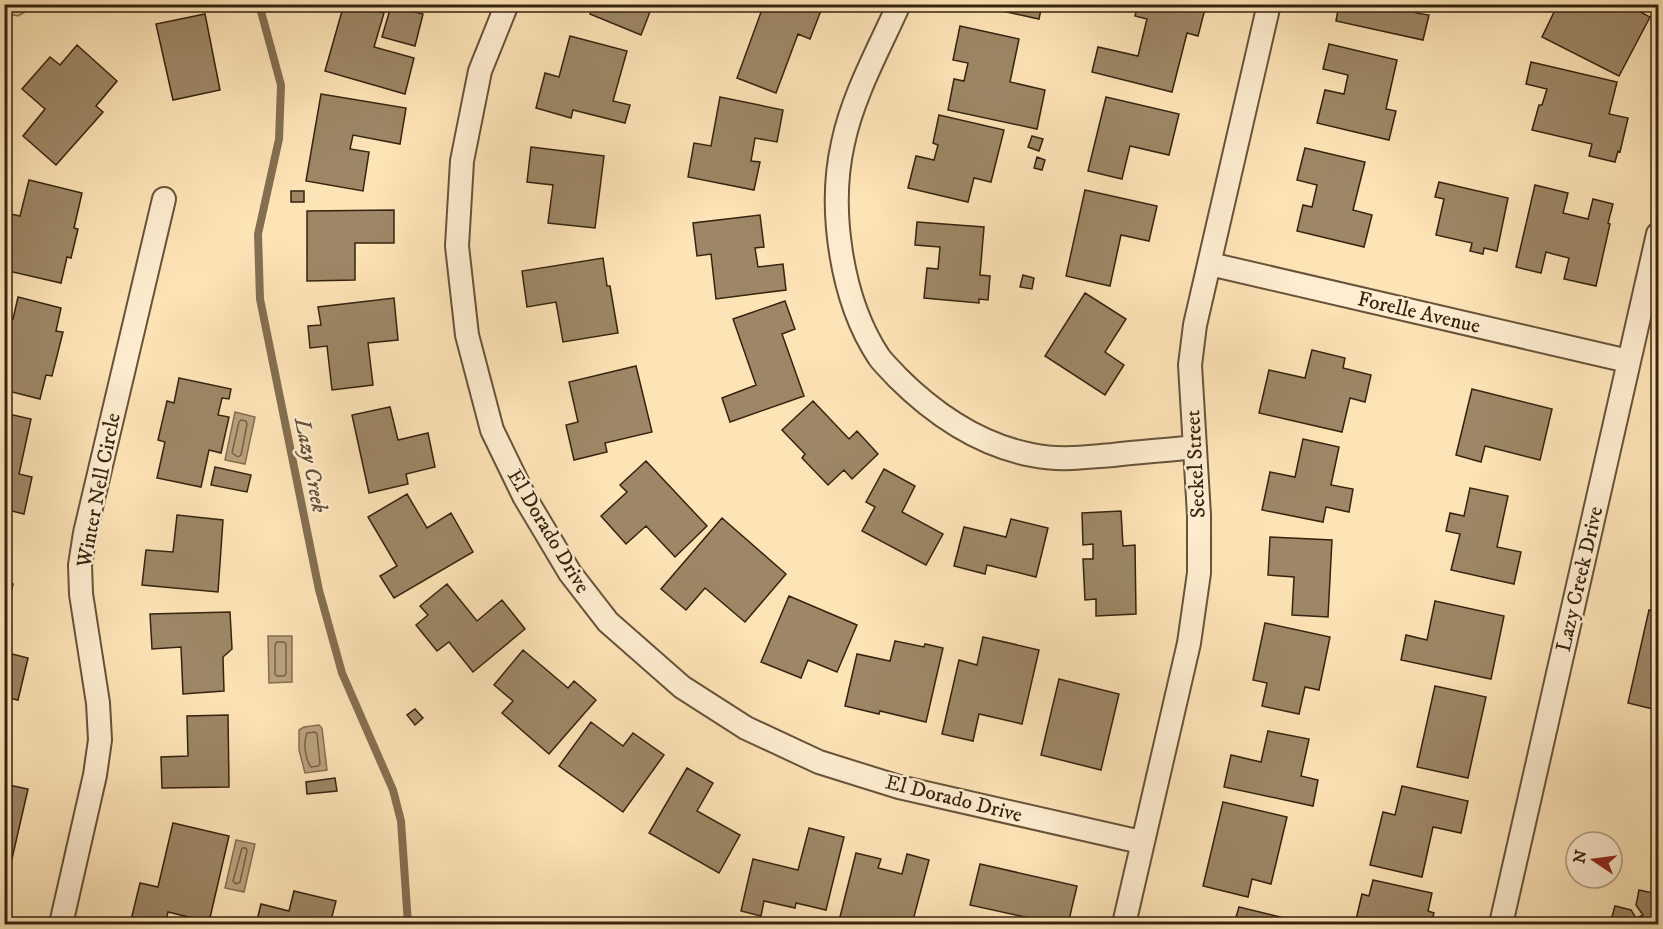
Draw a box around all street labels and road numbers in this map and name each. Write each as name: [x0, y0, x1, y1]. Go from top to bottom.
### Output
street label: Forelle Avenue: [1355, 286, 1483, 340]
street label: Seckel Street: [1180, 409, 1212, 519]
street label: Winter Nell Circle: [71, 410, 127, 571]
street label: El Dorado Drive: [501, 465, 596, 599]
street label: Lazy Creek Drive: [1551, 504, 1609, 654]
street label: El Dorado Drive: [883, 769, 1025, 829]

